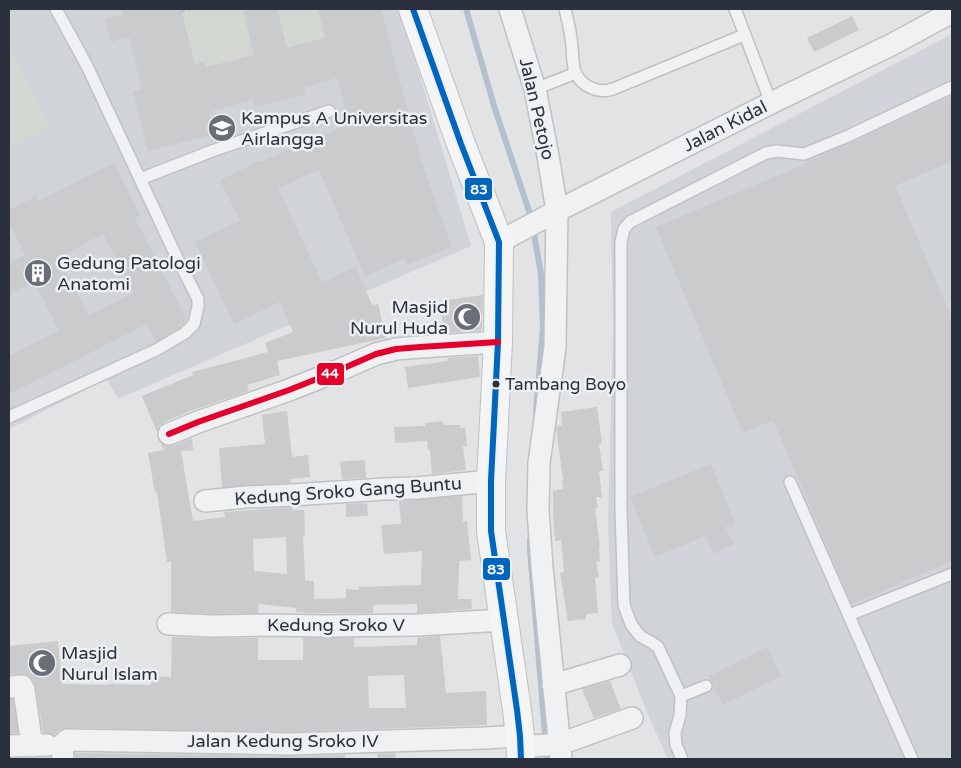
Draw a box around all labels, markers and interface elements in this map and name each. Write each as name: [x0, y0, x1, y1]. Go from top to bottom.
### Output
street label: Jalan Petojo: [515, 56, 559, 162]
street label: Jalan Kidal: [679, 95, 771, 157]
place label: Kampus A Universitas Airlangga: [241, 107, 427, 150]
school or university icon: Kampus A Universitas Airlangga: [207, 113, 237, 143]
line badge: 83: [464, 177, 493, 201]
text: 83: [470, 181, 488, 198]
place label: Gedung Patologi Anatomi: [57, 252, 201, 295]
building icon: Gedung Patologi Anatomi: [23, 258, 53, 288]
place label: Masjid Nurul Huda: [350, 296, 448, 339]
mosque icon: Masjid Nurul Huda: [452, 302, 482, 332]
line badge: 44: [316, 362, 345, 386]
text: 44: [321, 365, 339, 382]
place label: Tambang Boyo: [505, 374, 626, 395]
marker: Tambang Boyo: [491, 379, 501, 389]
street label: Kedung Sroko Gang Buntu: [234, 472, 462, 510]
line badge: 83: [482, 557, 511, 581]
text: 83: [487, 561, 505, 578]
street label: Kedung Sroko V: [267, 614, 405, 636]
place label: Masjid Nurul Islam: [61, 642, 158, 685]
mosque icon: Masjid Nurul Islam: [27, 648, 57, 678]
street label: Jalan Kedung Sroko IV: [187, 730, 379, 752]

